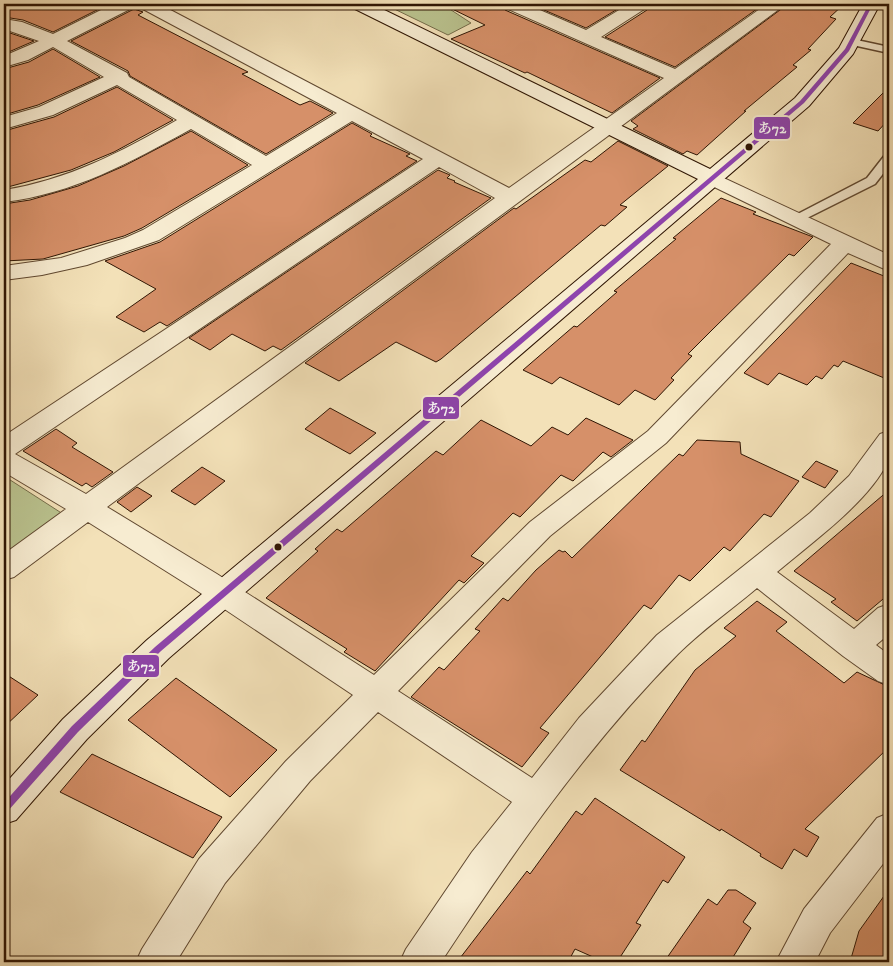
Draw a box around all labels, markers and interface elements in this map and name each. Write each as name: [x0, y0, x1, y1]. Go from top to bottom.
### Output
line badge: あ72: [753, 116, 791, 140]
text: あ72: [758, 120, 787, 138]
unlabelled marker: [744, 142, 754, 152]
line badge: あ72: [422, 396, 460, 420]
text: あ72: [427, 400, 456, 418]
unlabelled marker: [273, 542, 283, 552]
line badge: あ72: [122, 654, 160, 678]
text: あ72: [127, 658, 156, 676]

